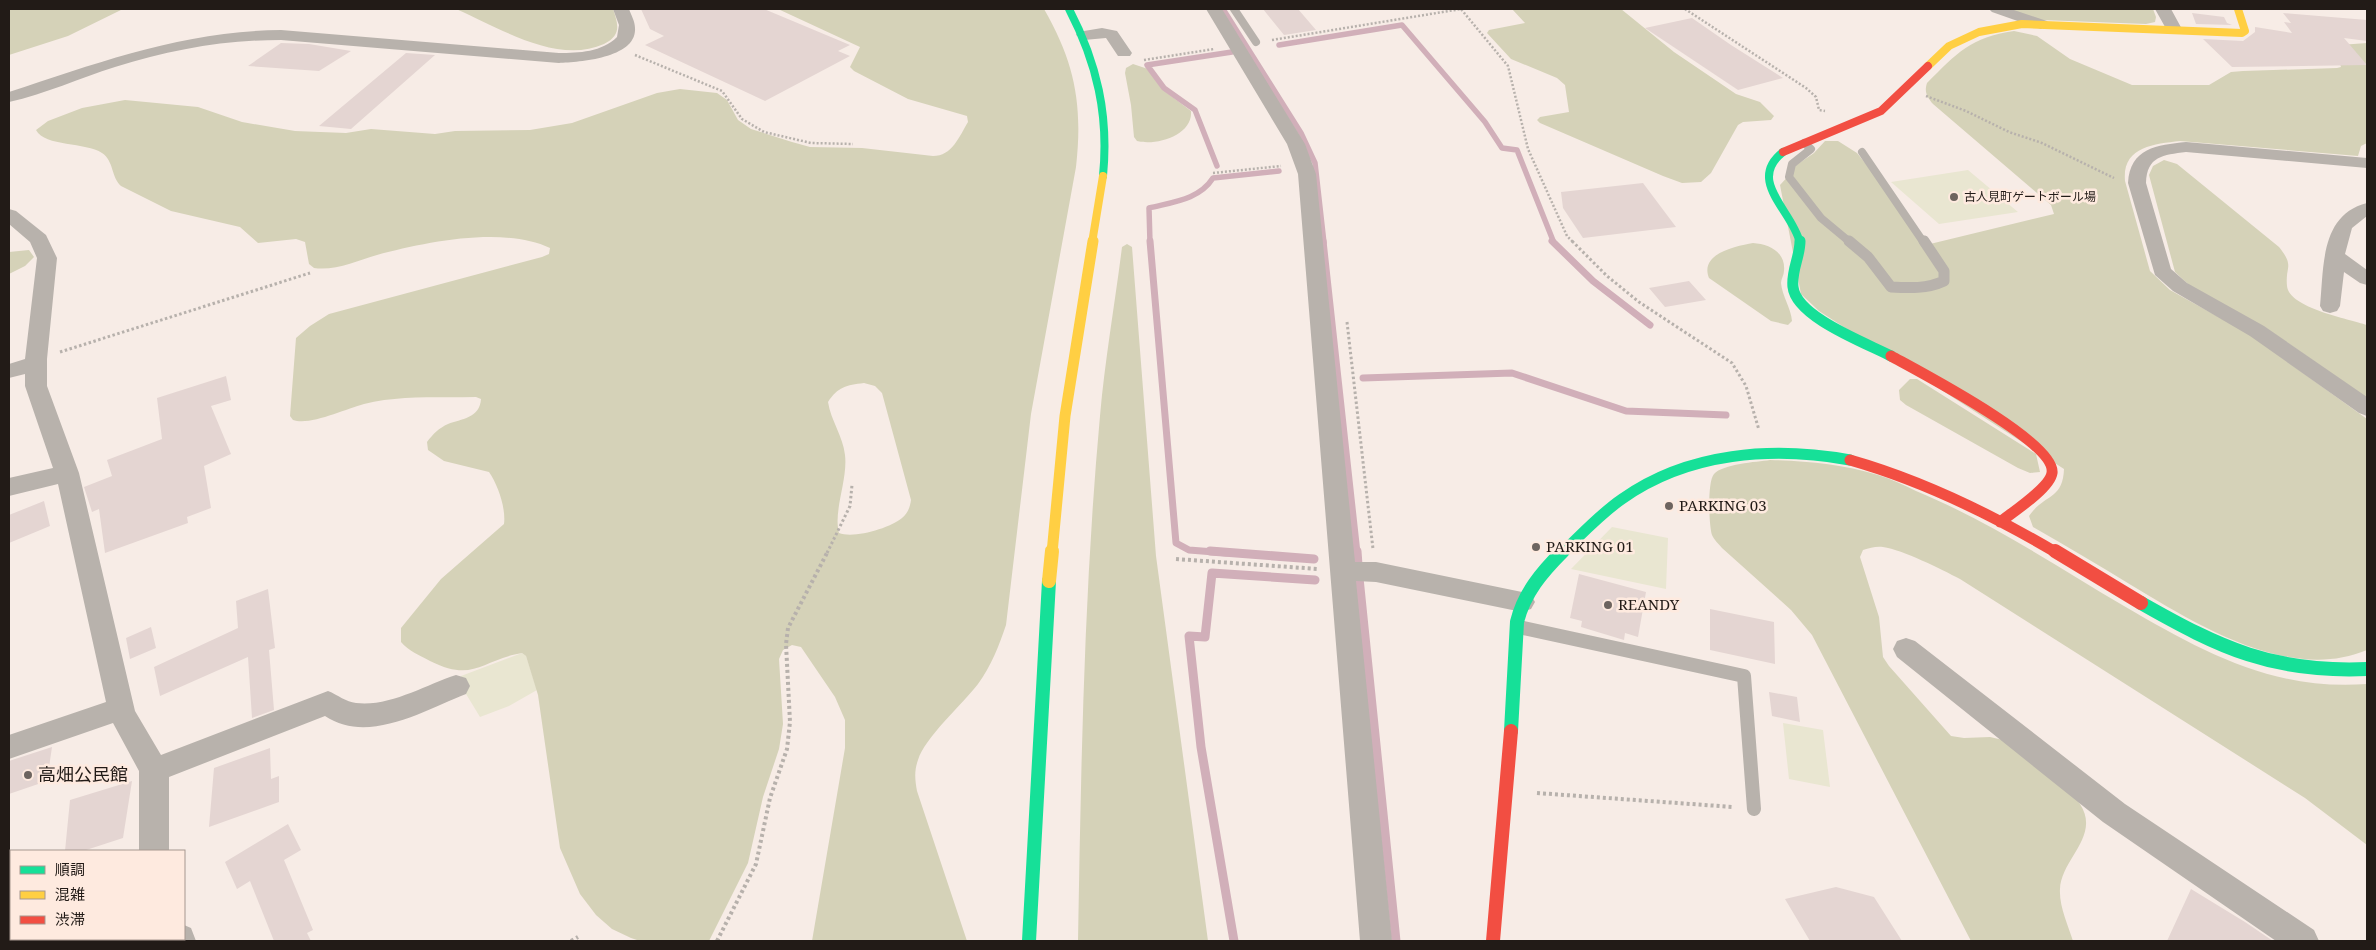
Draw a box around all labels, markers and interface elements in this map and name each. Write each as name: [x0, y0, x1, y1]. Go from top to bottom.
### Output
place label: 古人見町ゲートボール場: [1964, 188, 2096, 205]
marker: 古人見町ゲートボール場: [1948, 191, 1960, 203]
place label: PARKING 03: [1679, 495, 1767, 515]
marker: PARKING 03: [1663, 500, 1675, 512]
place label: PARKING 01: [1546, 536, 1634, 556]
marker: PARKING 01: [1530, 541, 1542, 553]
place label: REANDY: [1618, 594, 1680, 614]
marker: REANDY: [1602, 599, 1614, 611]
place label: 高畑公民館: [38, 762, 128, 786]
marker: 高畑公民館: [22, 769, 34, 781]
legend: [10, 850, 185, 940]
text: 順調: [55, 859, 85, 879]
text: 混雑: [55, 884, 85, 904]
text: 渋滞: [55, 909, 85, 929]

